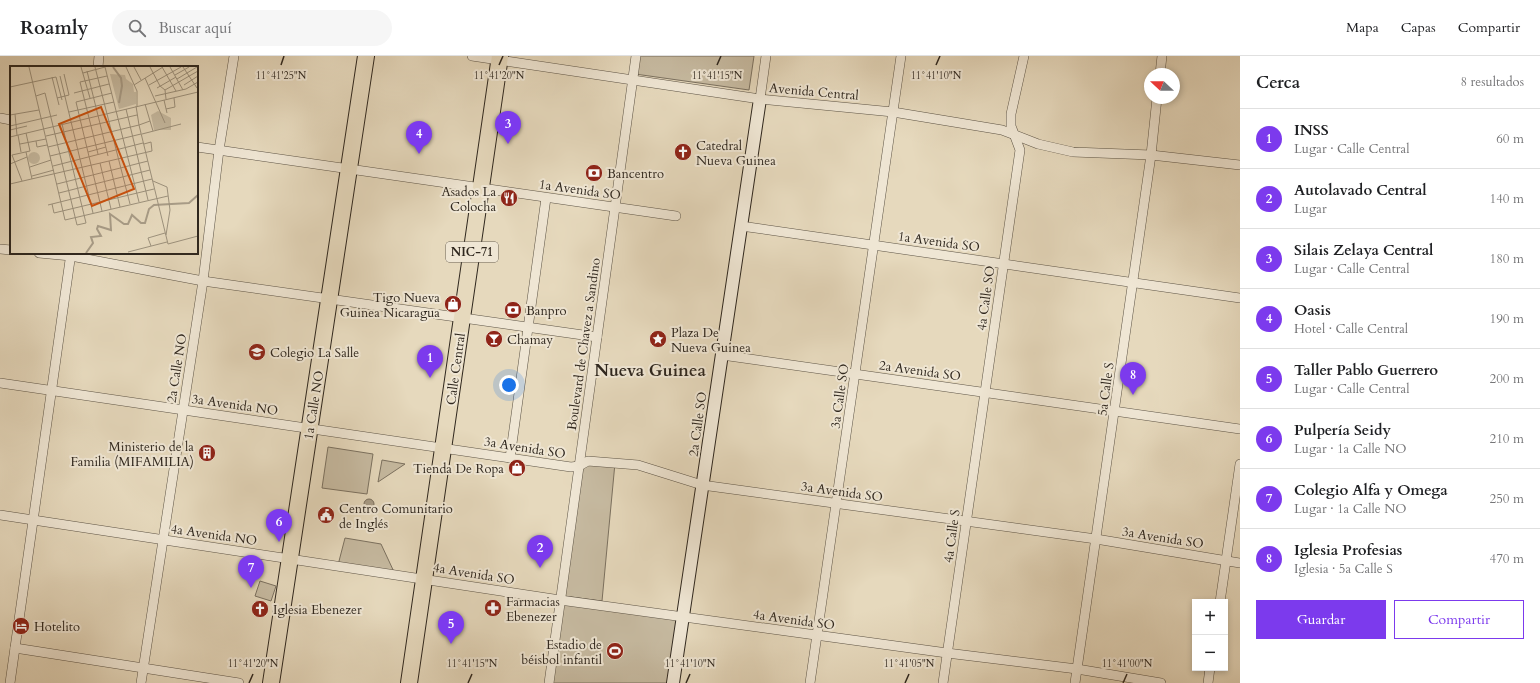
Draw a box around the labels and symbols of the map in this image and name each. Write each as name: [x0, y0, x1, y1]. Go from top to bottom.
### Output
inset map: [10, 66, 198, 254]
north arrow: [1144, 68, 1180, 104]
text: 11°41'25"N: [256, 69, 307, 83]
text: 11°41'20"N: [474, 69, 525, 83]
text: 11°41'15"N: [692, 69, 743, 83]
text: 11°41'10"N: [911, 69, 962, 83]
street label: Avenida Central: [768, 79, 860, 105]
pin: 3: [495, 111, 521, 144]
pin: 4: [406, 121, 432, 154]
place label: Catedral Nueva Guinea: [696, 137, 776, 170]
church icon: Catedral Nueva Guinea: [673, 142, 693, 162]
bank icon: Bancentro: [584, 163, 604, 183]
place label: Bancentro: [607, 165, 664, 183]
street label: 1a Avenida SO: [538, 175, 622, 205]
place label: Asados La Colocha: [442, 183, 496, 216]
restaurant icon: Asados La Colocha: [499, 188, 519, 208]
street label: 1a Avenida SO: [897, 227, 981, 257]
road number: NIC-71: [446, 242, 498, 262]
street label: Boulevard de Chavez a Sandino: [563, 257, 605, 432]
street label: 4a Calle SO: [973, 265, 999, 332]
place label: Tigo Nueva Guinea Nicaragua: [340, 289, 440, 322]
shop icon: Tigo Nueva Guinea Nicaragua: [443, 294, 463, 314]
bank icon: Banpro: [503, 300, 523, 320]
place label: Banpro: [526, 302, 567, 320]
place label: Plaza De Nueva Guinea: [671, 324, 751, 357]
bar icon: Chamay: [484, 329, 504, 349]
place icon: Plaza De Nueva Guinea: [648, 329, 668, 349]
street label: Calle Central: [442, 331, 470, 406]
place label: Chamay: [507, 331, 553, 349]
street label: 2a Calle NO: [163, 332, 191, 404]
school or university icon: Colegio La Salle: [247, 342, 267, 362]
place label: Colegio La Salle: [270, 344, 359, 362]
pin: 1: [417, 345, 443, 378]
street label: 2a Avenida SO: [878, 356, 962, 386]
district label: Nueva Guinea: [594, 359, 706, 382]
street label: 5a Calle S: [1093, 361, 1119, 417]
pin: 8: [1120, 362, 1146, 395]
street label: 3a Calle SO: [827, 363, 853, 430]
street label: 1a Calle NO: [300, 369, 328, 441]
your location: [499, 375, 519, 395]
street label: 3a Avenida NO: [191, 390, 279, 420]
street label: 2a Calle SO: [685, 391, 711, 458]
street label: 3a Avenida SO: [483, 433, 567, 463]
place label: Ministerio de la Familia (MIFAMILIA): [70, 438, 194, 471]
building icon: Ministerio de la Familia (MIFAMILIA): [197, 443, 217, 463]
shop icon: Tienda De Ropa: [507, 458, 527, 478]
place label: Tienda De Ropa: [413, 460, 504, 478]
street label: 3a Avenida SO: [800, 477, 884, 507]
place label: Centro Comunitario de Inglés: [339, 500, 453, 533]
public building icon: Centro Comunitario de Inglés: [316, 505, 336, 525]
street label: 4a Calle S: [939, 508, 965, 564]
pin: 6: [266, 509, 292, 542]
street label: 4a Avenida NO: [170, 520, 258, 550]
street label: 3a Avenida SO: [1121, 523, 1205, 553]
pin: 2: [527, 535, 553, 568]
pin: 7: [238, 555, 264, 588]
street label: 4a Avenida SO: [432, 559, 516, 589]
place label: Farmacias Ebenezer: [506, 593, 560, 626]
pharmacy icon: Farmacias Ebenezer: [483, 598, 503, 618]
church icon: Iglesia Ebenezer: [250, 599, 270, 619]
place label: Iglesia Ebenezer: [273, 601, 362, 619]
street label: 4a Avenida SO: [752, 605, 836, 635]
pin: 5: [438, 611, 464, 644]
hotel icon: Hotelito: [11, 616, 31, 636]
place label: Hotelito: [34, 618, 80, 636]
place label: Estadio de béisbol infantil: [521, 636, 603, 669]
sports icon: Estadio de béisbol infantil: [605, 641, 625, 661]
text: 11°41'20"N: [228, 657, 279, 671]
text: 11°41'15"N: [447, 657, 498, 671]
text: 11°41'10"N: [665, 657, 716, 671]
text: 11°41'05"N: [884, 657, 935, 671]
text: 11°41'00"N: [1102, 657, 1153, 671]

